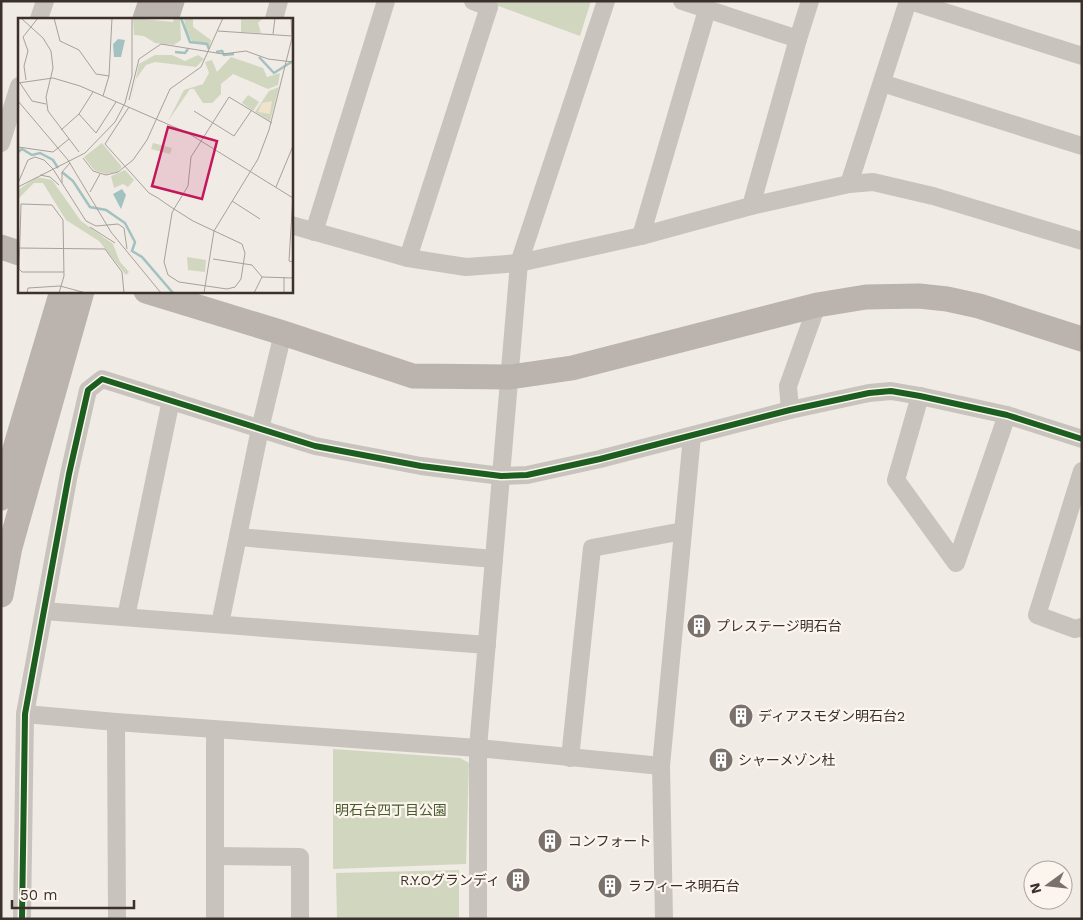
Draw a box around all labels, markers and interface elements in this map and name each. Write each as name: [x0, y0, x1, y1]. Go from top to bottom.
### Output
inset map: [18, 18, 292, 292]
building icon: プレステージ明石台: [686, 613, 712, 639]
place label: プレステージ明石台: [716, 618, 842, 634]
building icon: ディアスモダン明石台2: [728, 703, 754, 729]
place label: ディアスモダン明石台2: [758, 708, 905, 724]
building icon: シャーメゾン杜: [708, 747, 734, 773]
place label: シャーメゾン杜: [738, 752, 835, 768]
park label: 明石台四丁目公園: [335, 802, 447, 818]
building icon: コンフォート: [537, 828, 563, 854]
place label: コンフォート: [568, 833, 652, 849]
north arrow: [1023, 860, 1073, 910]
building icon: R.Y.Oグランディ: [505, 867, 531, 893]
place label: R.Y.Oグランディ: [400, 872, 500, 888]
building icon: ラフィーネ明石台: [597, 873, 623, 899]
scale bar: [12, 878, 135, 910]
place label: ラフィーネ明石台: [628, 878, 740, 894]
text: N: [1026, 881, 1045, 895]
text: 50 m: [20, 886, 57, 904]

